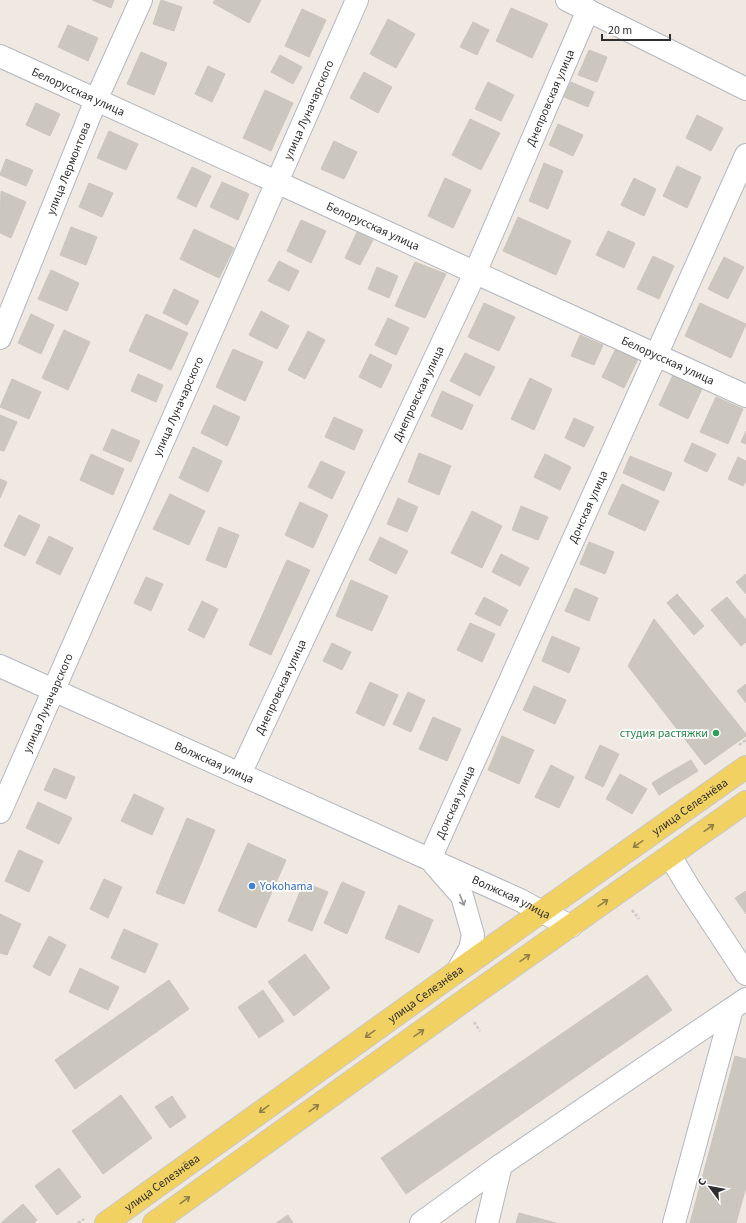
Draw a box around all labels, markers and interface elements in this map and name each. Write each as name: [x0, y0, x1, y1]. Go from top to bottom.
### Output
scale bar: [602, 16, 670, 42]
text: 20 m: [608, 22, 632, 39]
street label: Днепровская улица: [522, 47, 579, 149]
street label: улица Луначарского: [279, 57, 338, 162]
street label: Белорусская улица: [29, 63, 128, 120]
street label: улица Лермонтова: [42, 119, 95, 217]
street label: Белорусская улица: [324, 197, 422, 255]
street label: Белорусская улица: [619, 332, 717, 389]
street label: Днепровская улица: [389, 343, 448, 444]
street label: улица Луначарского: [149, 354, 208, 459]
street label: Донская улица: [564, 468, 612, 546]
street label: Днепровская улица: [251, 636, 311, 738]
street label: улица Луначарского: [18, 650, 77, 756]
place label: студия растяжки: [620, 725, 708, 742]
marker: студия растяжки: [711, 728, 721, 738]
street label: Волжская улица: [172, 737, 257, 788]
street label: Донская улица: [432, 763, 479, 842]
street label: улица Селезнёва: [648, 774, 731, 840]
one-way arrow: [703, 824, 714, 832]
one-way arrow: [632, 840, 643, 848]
street label: Волжская улица: [469, 871, 553, 923]
place label: Yokohama: [259, 878, 313, 895]
marker: Yokohama: [247, 881, 257, 891]
one-way arrow: [459, 894, 467, 906]
one-way arrow: [597, 899, 608, 907]
one-way arrow: [519, 954, 530, 962]
street label: улица Селезнёва: [384, 961, 467, 1027]
one-way arrow: [364, 1029, 375, 1038]
one-way arrow: [413, 1029, 424, 1037]
one-way arrow: [308, 1104, 319, 1112]
one-way arrow: [259, 1105, 270, 1114]
street label: улица Селезнёва: [121, 1150, 203, 1216]
north arrow: [690, 1167, 730, 1207]
text: С: [694, 1175, 710, 1189]
one-way arrow: [180, 1196, 191, 1204]

